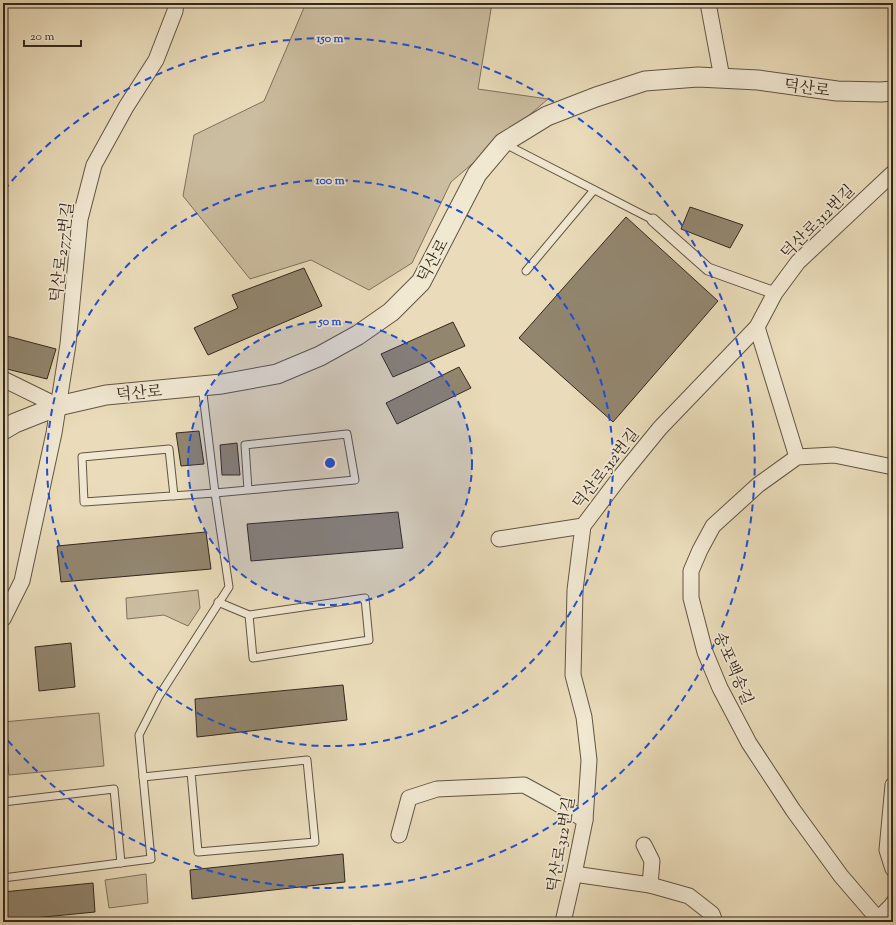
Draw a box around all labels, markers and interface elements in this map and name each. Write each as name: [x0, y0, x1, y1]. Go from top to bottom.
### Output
scale bar: [24, 22, 81, 48]
text: 20 m: [30, 28, 55, 46]
text: 150 m: [315, 30, 344, 48]
street label: 덕산로: [782, 75, 832, 104]
text: 100 m: [314, 172, 345, 190]
street label: 덕산로312번길: [776, 180, 861, 265]
street label: 덕산로277번길: [46, 201, 81, 304]
street label: 덕산로: [413, 235, 456, 287]
text: 50 m: [318, 313, 342, 331]
street label: 덕산로: [115, 381, 164, 408]
street label: 덕산로312번길: [568, 424, 646, 515]
centre of rings: [323, 456, 337, 470]
street label: 송포백송길: [706, 629, 757, 709]
street label: 덕산로312번길: [543, 795, 582, 894]

